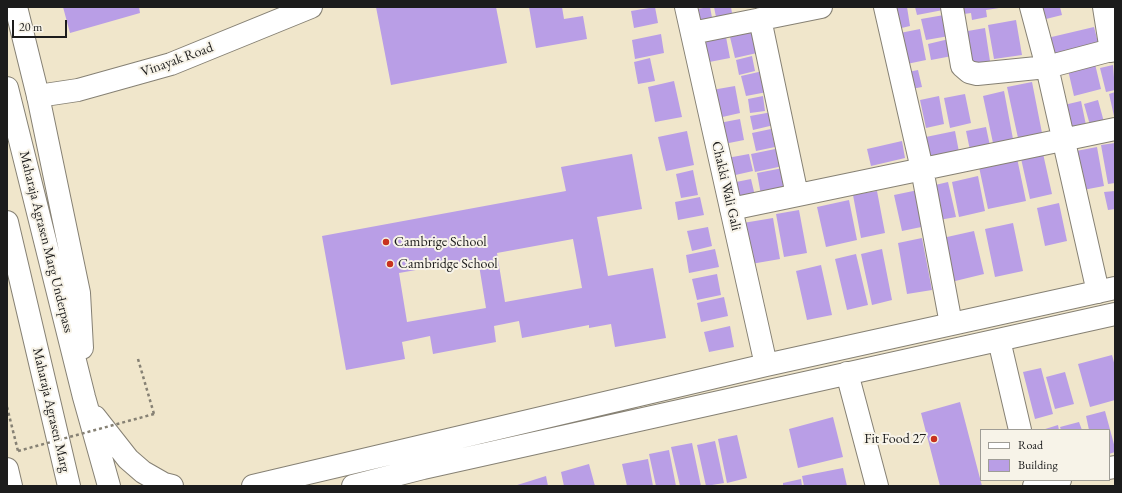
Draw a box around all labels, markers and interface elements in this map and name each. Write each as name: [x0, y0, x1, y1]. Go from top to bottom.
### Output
scale bar: [14, 12, 69, 38]
text: 20 m: [19, 19, 42, 35]
street label: Vinayak Road: [139, 39, 215, 81]
street label: Chakki Wali Gali: [708, 140, 744, 232]
street label: Maharaja Agrasen Marg Underpass: [15, 149, 77, 335]
place label: Cambrige School: [394, 234, 487, 250]
marker: Cambrige School: [381, 237, 391, 247]
place label: Cambridge School: [398, 256, 498, 272]
marker: Cambridge School: [385, 259, 395, 269]
street label: Maharaja Agrasen Marg: [28, 346, 74, 474]
legend: [980, 429, 1110, 481]
place label: Fit Food 27: [864, 431, 926, 447]
marker: Fit Food 27: [929, 434, 939, 444]
text: Road: [1018, 437, 1043, 453]
text: Building: [1018, 457, 1058, 473]

